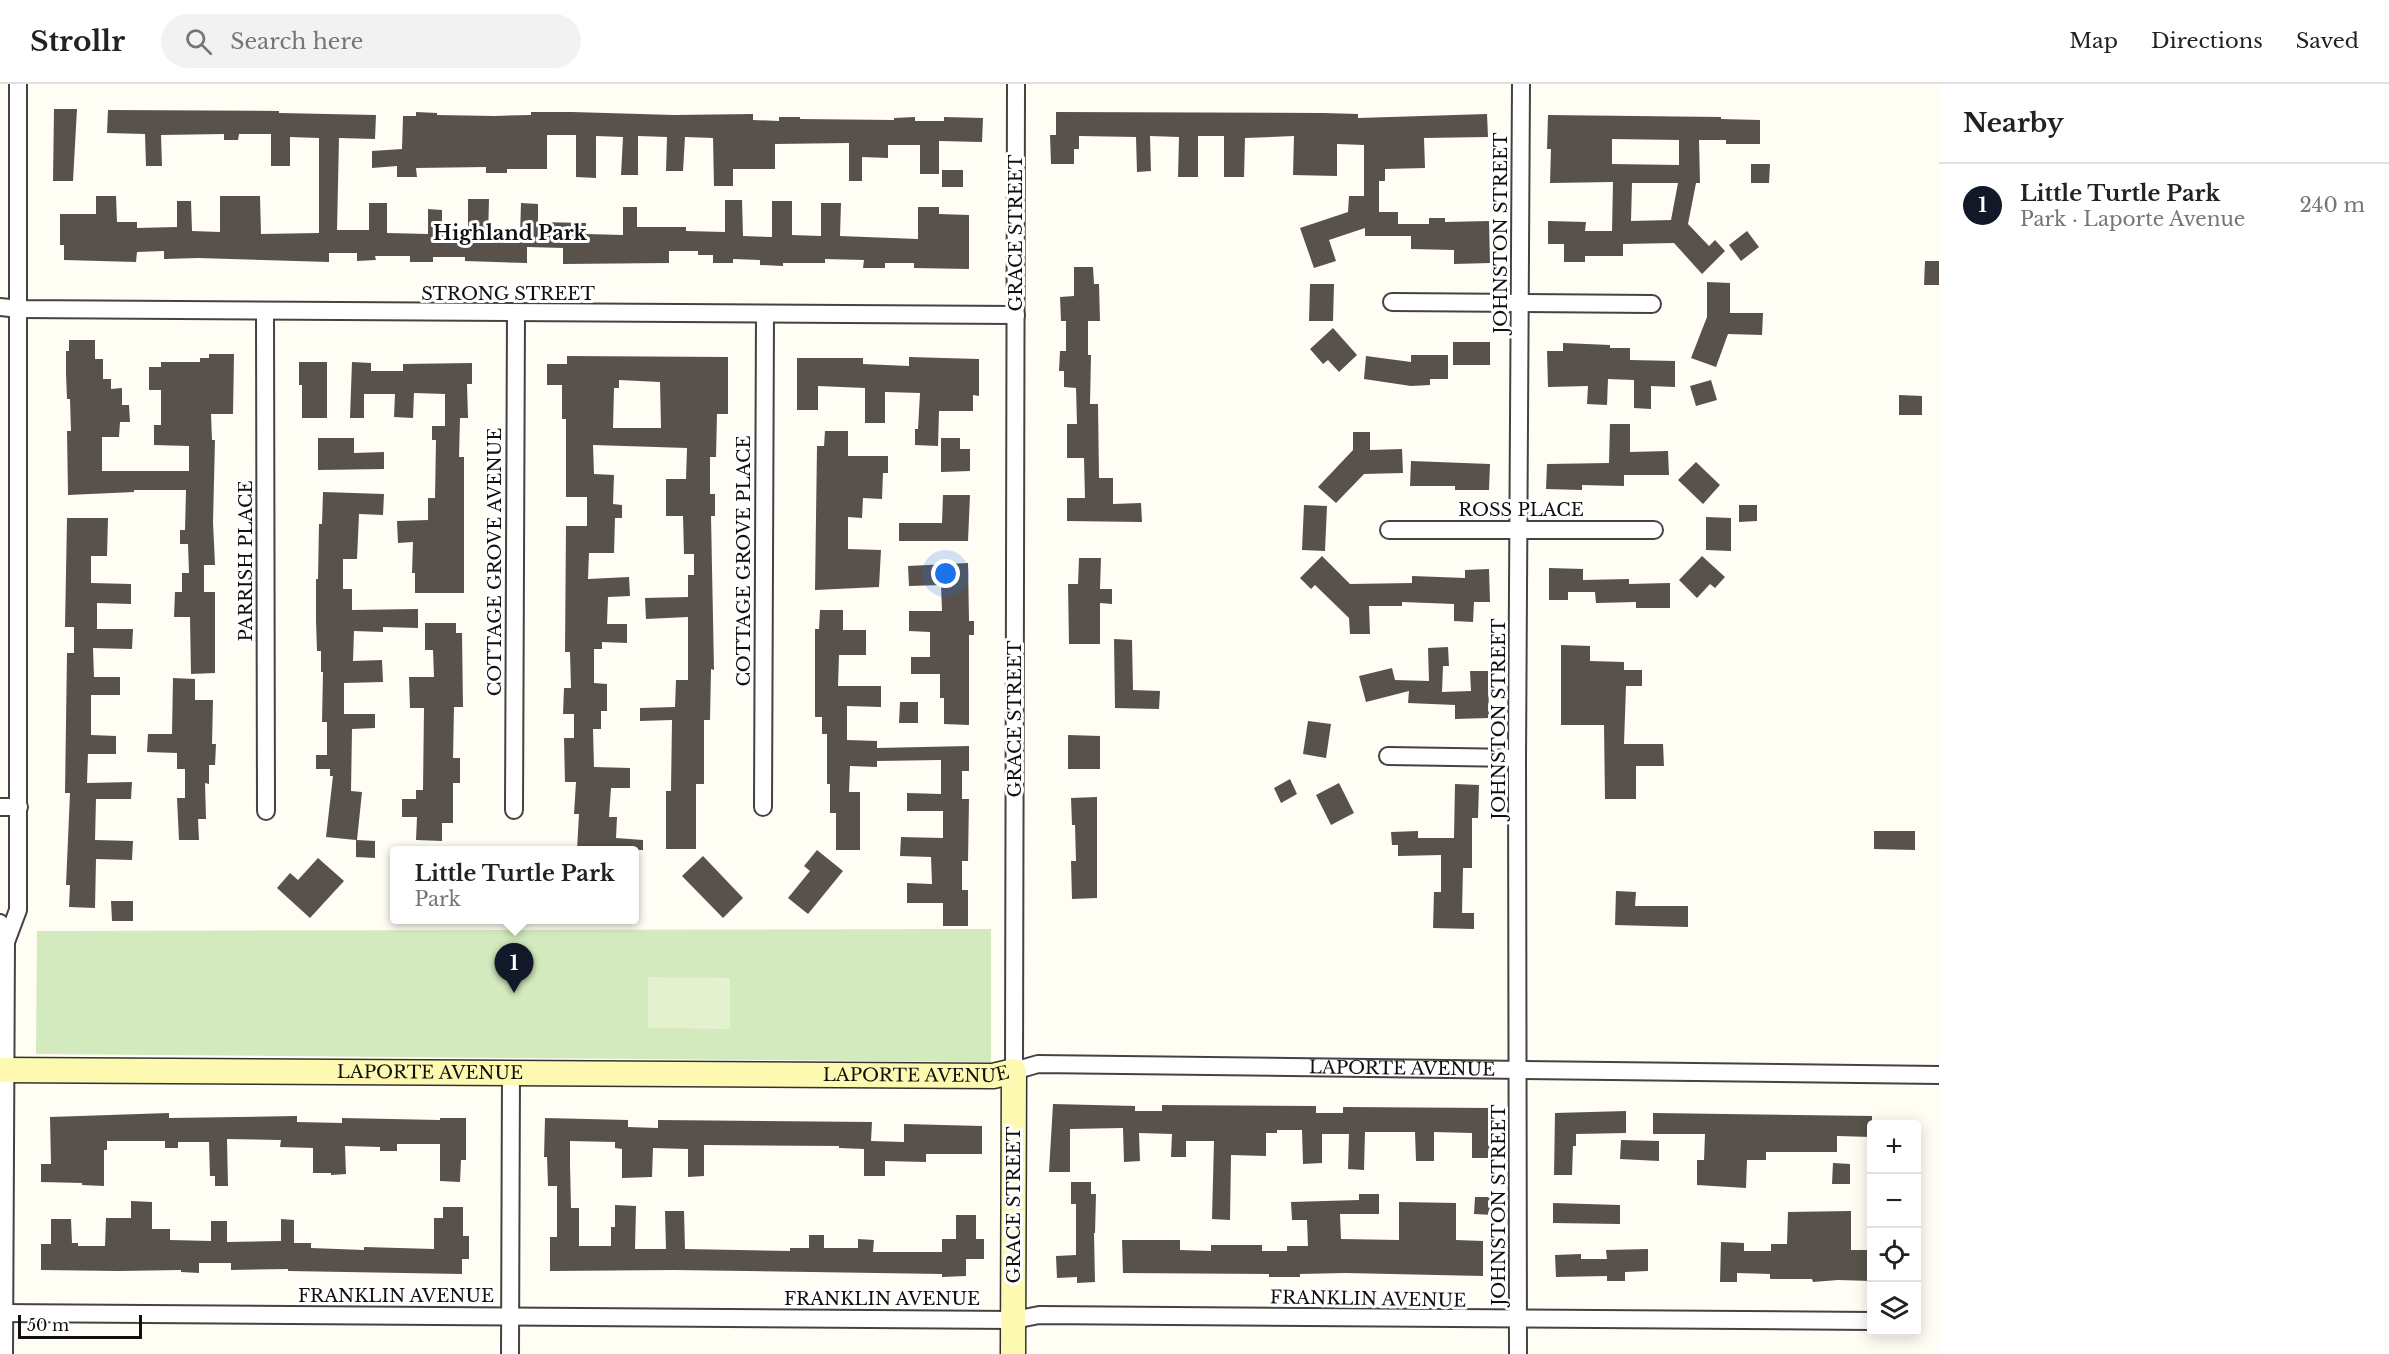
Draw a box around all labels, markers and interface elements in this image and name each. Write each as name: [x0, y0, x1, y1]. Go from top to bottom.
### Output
search box: [161, 14, 581, 68]
text: Strollr: [30, 24, 125, 59]
icon: search: [182, 25, 215, 58]
text: Search here: [230, 28, 363, 55]
text: Map: [2069, 28, 2118, 54]
text: Directions: [2151, 28, 2263, 54]
text: Saved: [2296, 28, 2359, 54]
text: Nearby: [1963, 107, 2064, 139]
street label: JOHNSTON STREET: [1490, 132, 1512, 336]
street label: GRACE STREET: [1005, 154, 1027, 311]
text: Little Turtle Park: [2020, 180, 2220, 207]
text: 1: [1978, 193, 1987, 217]
text: 240 m: [2300, 193, 2365, 217]
text: Park · Laporte Avenue: [2020, 207, 2245, 231]
district label: Highland Park: [433, 221, 588, 245]
street label: STRONG STREET: [421, 283, 595, 305]
street label: COTTAGE GROVE AVENUE: [484, 428, 506, 696]
street label: COTTAGE GROVE PLACE: [733, 435, 755, 687]
street label: PARRISH PLACE: [235, 481, 257, 641]
street label: ROSS PLACE: [1458, 499, 1584, 521]
your location: [931, 559, 960, 588]
street label: JOHNSTON STREET: [1488, 618, 1510, 822]
street label: GRACE STREET: [1004, 640, 1026, 797]
popup: [390, 846, 639, 924]
text: Little Turtle Park: [414, 860, 615, 887]
text: Park: [414, 887, 461, 911]
pin: 1: [494, 944, 534, 993]
street label: LAPORTE AVENUE: [1309, 1056, 1495, 1081]
street label: LAPORTE AVENUE: [337, 1061, 523, 1084]
street label: LAPORTE AVENUE: [823, 1062, 1011, 1087]
street label: JOHNSTON STREET: [1488, 1104, 1510, 1308]
map controls: [1867, 1120, 1921, 1336]
button: +: [1867, 1120, 1921, 1174]
street label: GRACE STREET: [1003, 1126, 1025, 1283]
button: −: [1867, 1174, 1921, 1228]
button: locate: [1867, 1228, 1921, 1282]
button: layers: [1867, 1282, 1921, 1336]
street label: FRANKLIN AVENUE: [298, 1285, 494, 1307]
street label: FRANKLIN AVENUE: [1270, 1286, 1466, 1312]
street label: FRANKLIN AVENUE: [784, 1288, 980, 1310]
scale bar: [18, 1312, 142, 1340]
text: 50 m: [27, 1315, 69, 1335]

